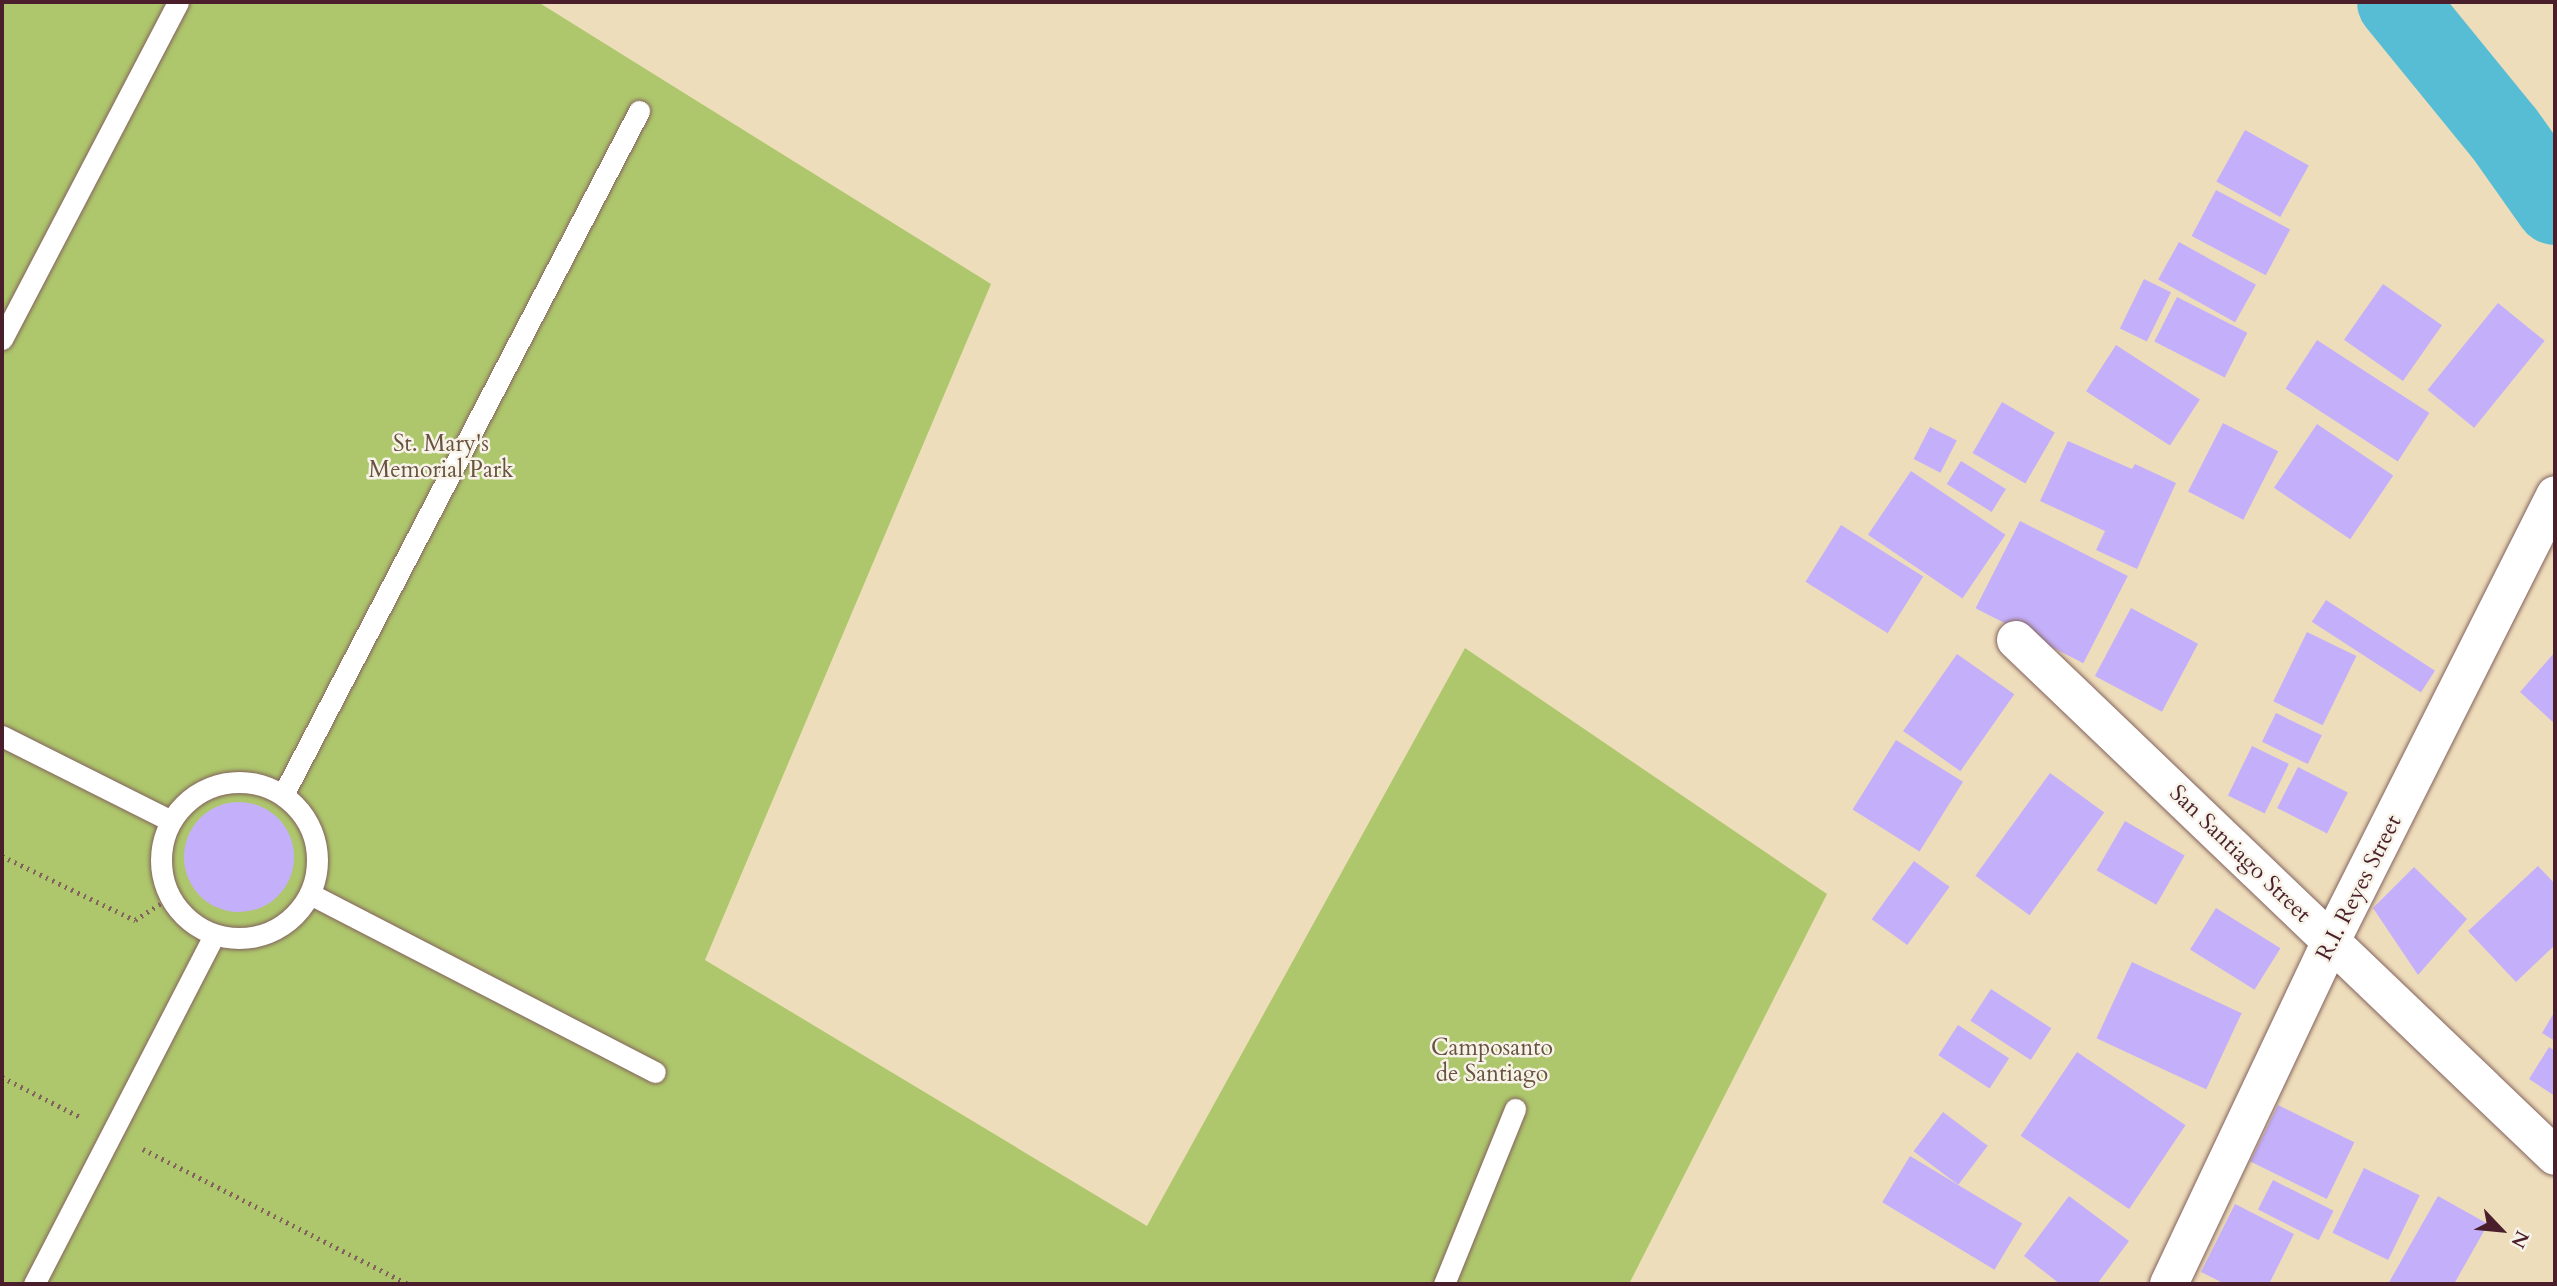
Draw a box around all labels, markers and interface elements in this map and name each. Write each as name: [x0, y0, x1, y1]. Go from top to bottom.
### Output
park label: St. Mary's Memorial Park: [368, 430, 514, 484]
street label: San Santiago Street: [2164, 780, 2316, 928]
street label: R.I. Reyes Street: [2310, 811, 2408, 965]
park label: Camposanto de Santiago: [1431, 1034, 1553, 1088]
north arrow: [2466, 1195, 2536, 1265]
text: N: [2505, 1226, 2535, 1252]

